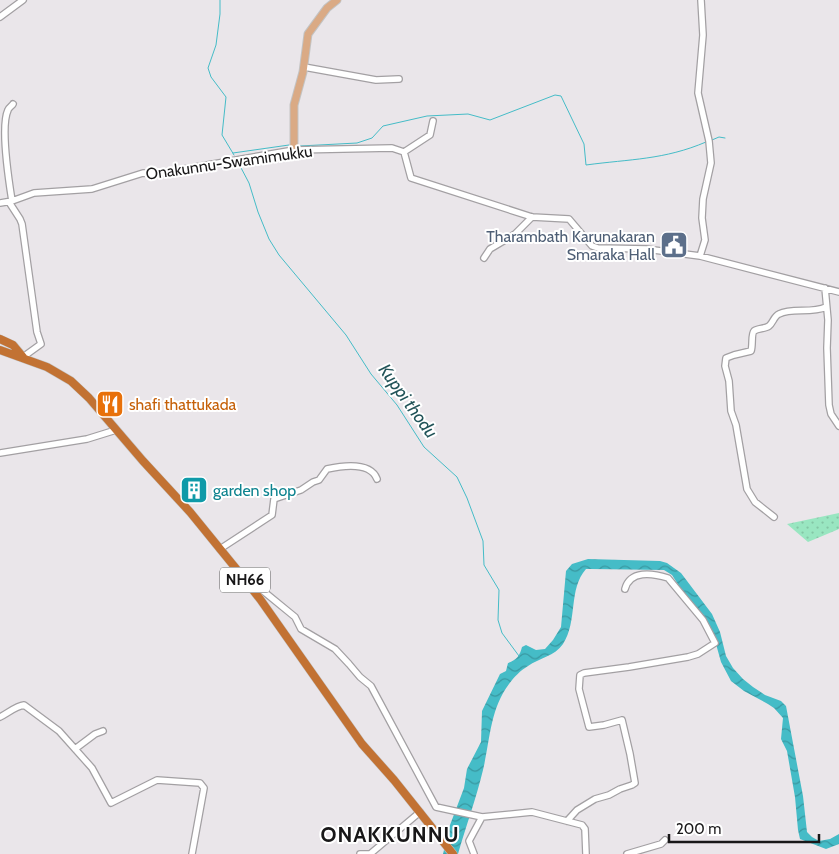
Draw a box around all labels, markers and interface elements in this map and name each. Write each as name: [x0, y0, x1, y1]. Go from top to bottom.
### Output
street label: Onakunnu-Swamimukku: [144, 141, 314, 184]
place label: Tharambath Karunakaran Smaraka Hall: [486, 227, 655, 264]
public building icon: Tharambath Karunakaran Smaraka Hall: [659, 230, 689, 260]
water label: Kuppi thodu: [374, 360, 442, 443]
restaurant icon: shafi thattukada: [95, 389, 125, 419]
place label: shafi thattukada: [129, 395, 237, 414]
building icon: garden shop: [179, 475, 209, 505]
place label: garden shop: [213, 481, 296, 500]
road number: NH66: [220, 568, 270, 592]
scale bar: [669, 812, 819, 844]
text: 200 m: [676, 820, 721, 838]
district label: ONAKKUNNU: [320, 822, 460, 847]

